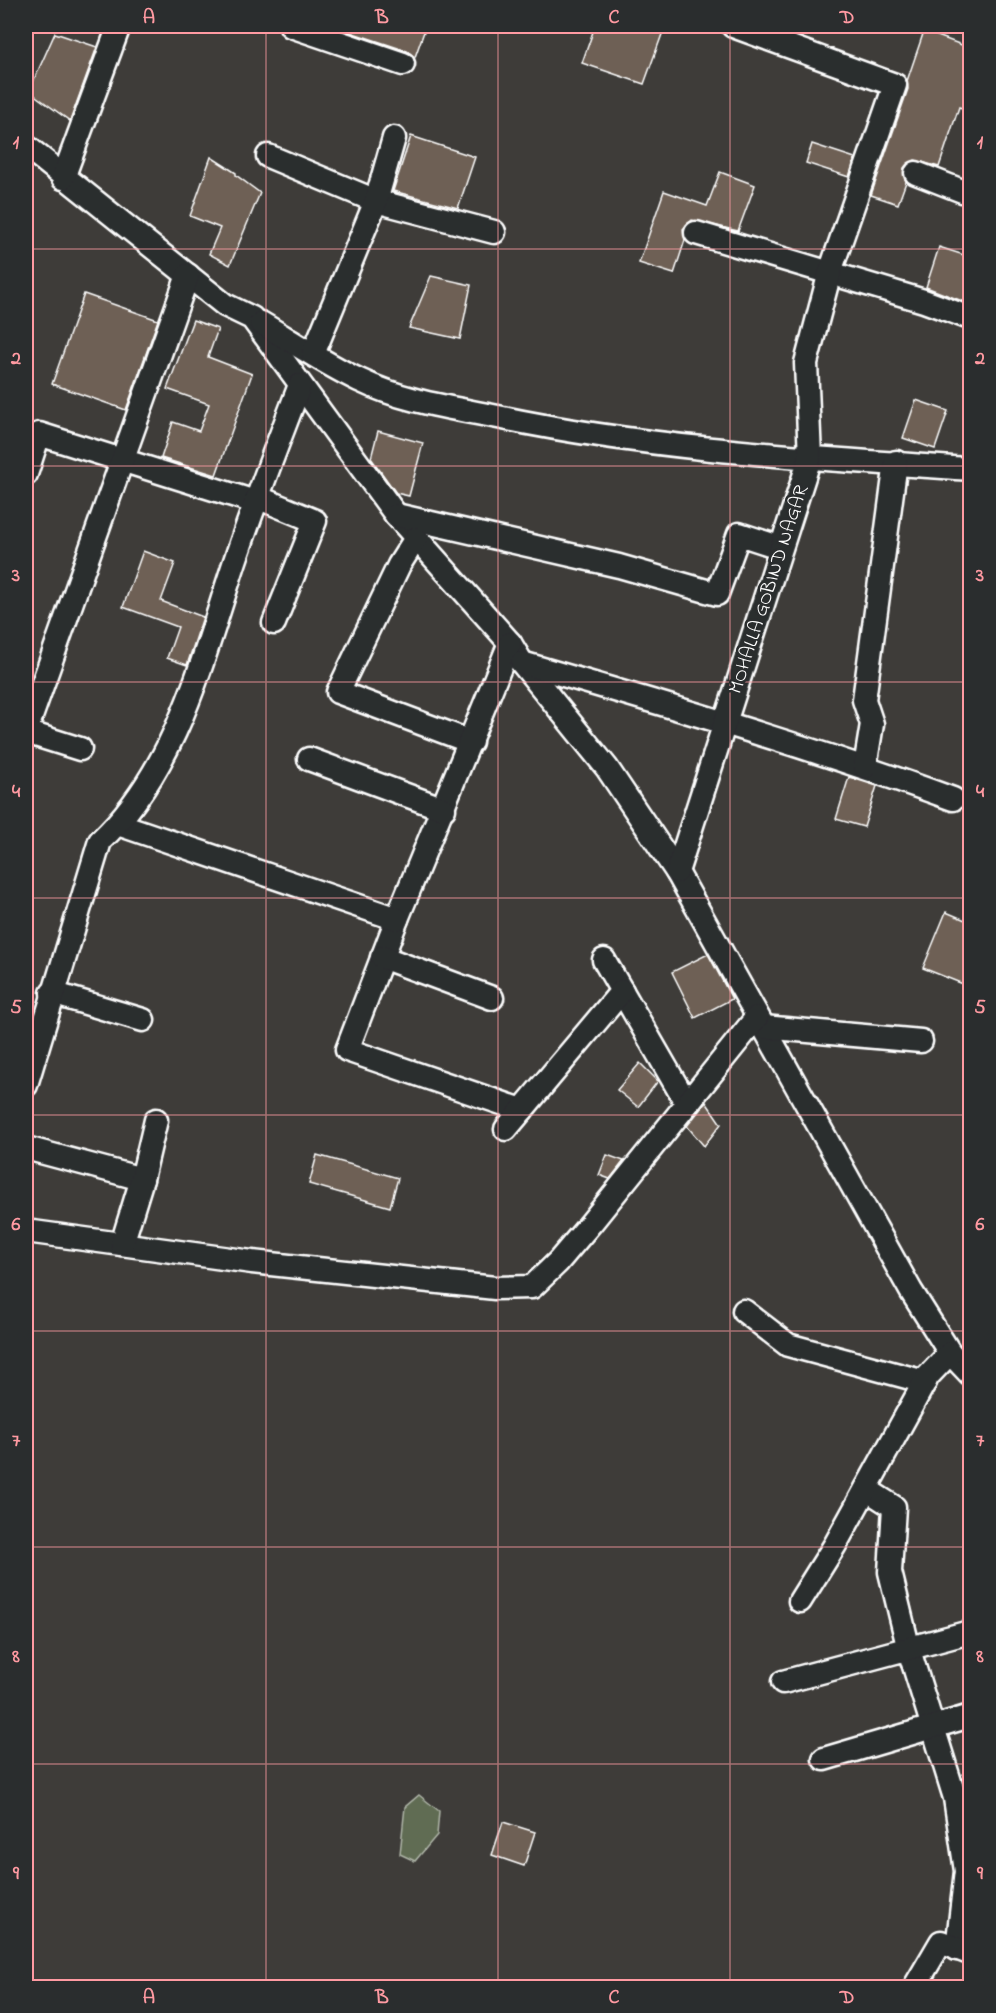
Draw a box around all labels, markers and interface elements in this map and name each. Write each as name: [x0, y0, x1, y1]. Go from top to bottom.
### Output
text: A: [143, 4, 155, 33]
text: B: [374, 4, 389, 33]
text: C: [609, 4, 620, 33]
text: D: [839, 4, 854, 33]
text: 1: [13, 129, 20, 158]
text: 1: [977, 129, 984, 158]
text: 2: [10, 345, 21, 374]
text: 2: [974, 345, 985, 374]
street label: MOHALLA GOBIND NAGAR: [722, 481, 817, 698]
text: 3: [11, 562, 20, 591]
text: 3: [975, 562, 984, 591]
text: 4: [12, 778, 21, 807]
text: 4: [976, 778, 985, 807]
text: 5: [10, 994, 22, 1023]
text: 5: [974, 994, 986, 1023]
text: 6: [12, 1211, 21, 1240]
text: 6: [976, 1211, 985, 1240]
text: 7: [12, 1427, 21, 1456]
text: 7: [976, 1427, 985, 1456]
text: 8: [11, 1643, 20, 1672]
text: 8: [975, 1643, 984, 1672]
text: 9: [12, 1860, 20, 1889]
text: 9: [976, 1860, 984, 1889]
text: A: [143, 1984, 155, 2013]
text: B: [374, 1984, 389, 2013]
text: C: [609, 1984, 620, 2013]
text: D: [839, 1984, 854, 2013]

